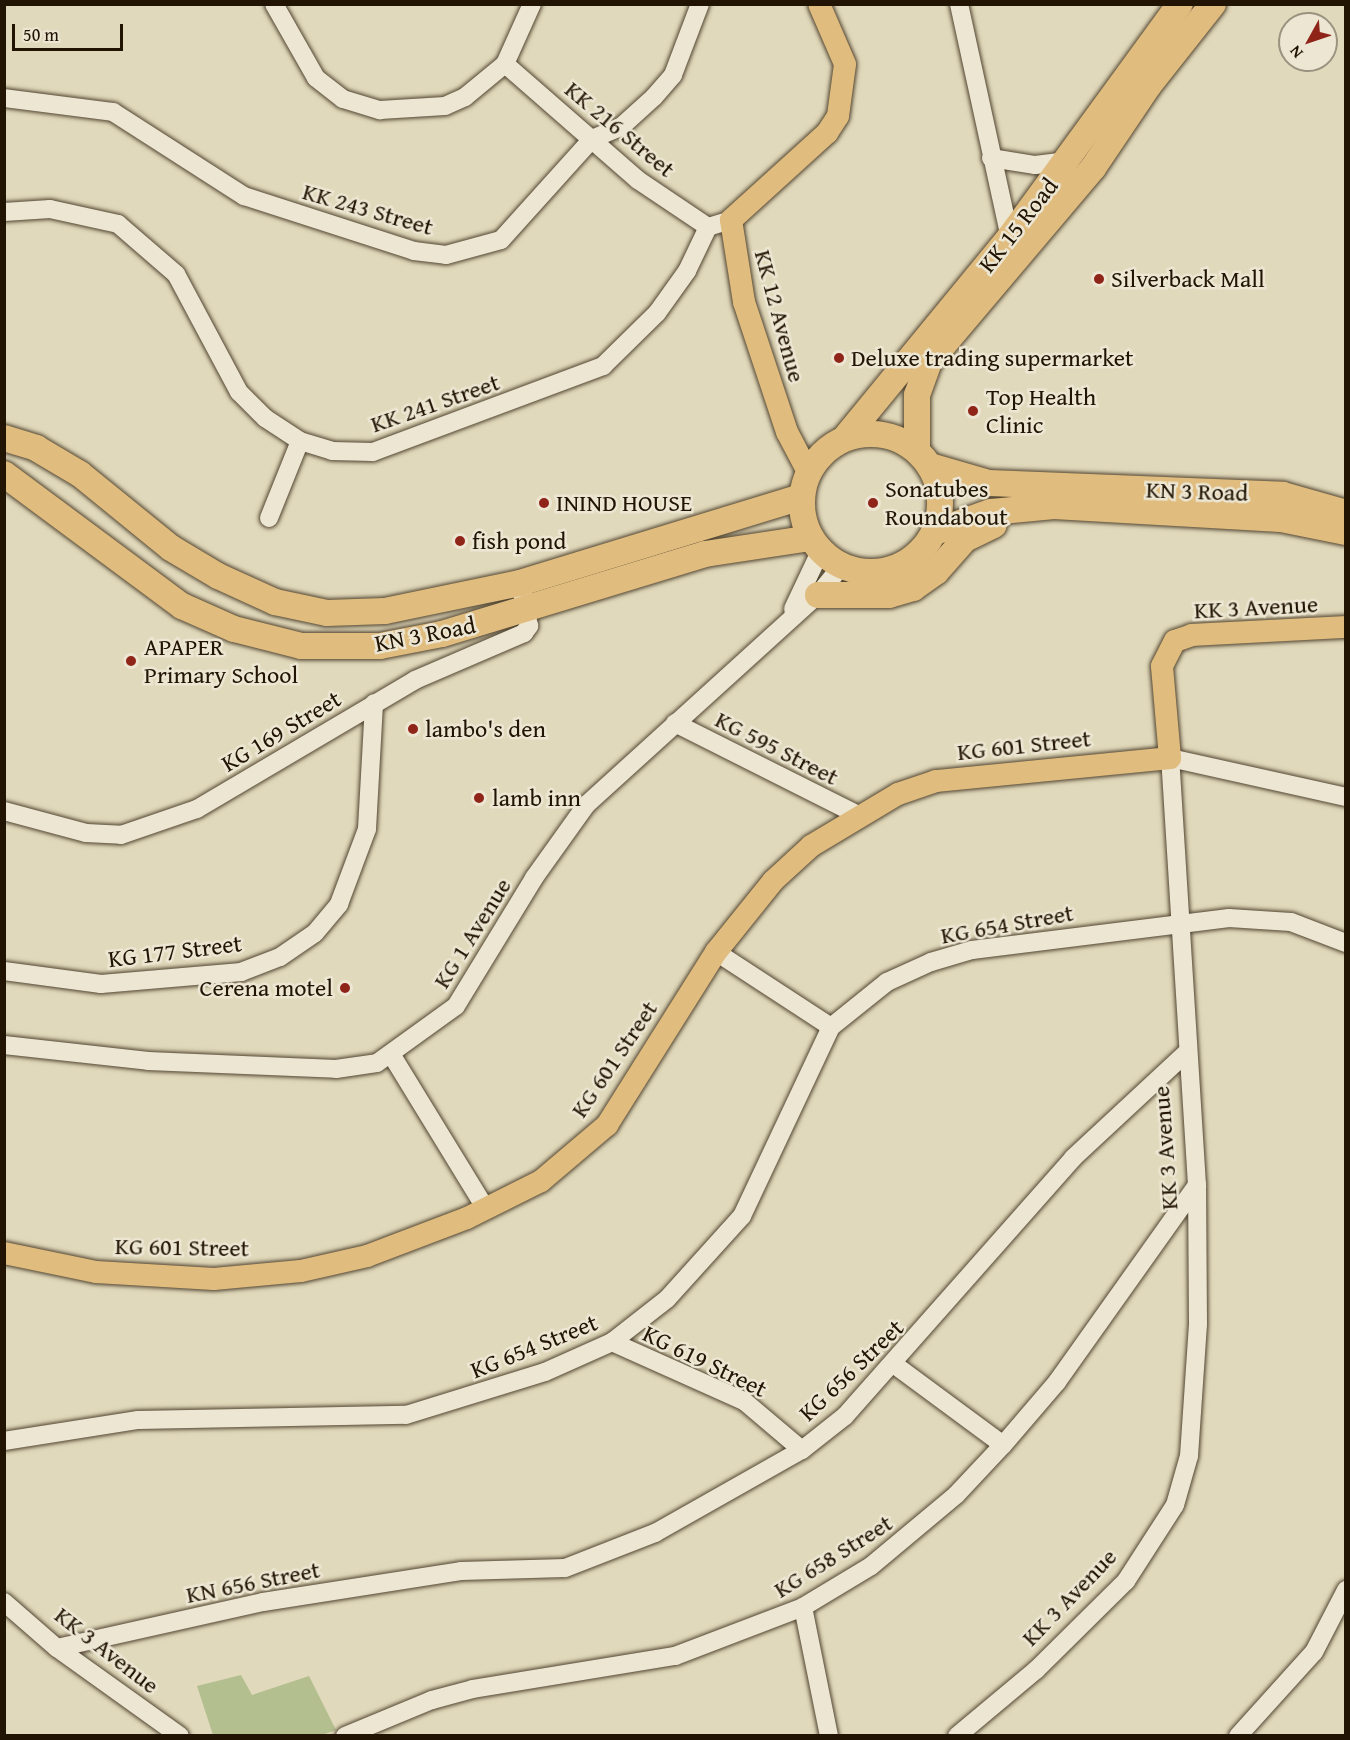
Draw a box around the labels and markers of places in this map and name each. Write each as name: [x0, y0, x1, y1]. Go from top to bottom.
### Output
place label: Silverback Mall: [1111, 265, 1265, 293]
marker: Silverback Mall: [1092, 272, 1106, 286]
place label: Deluxe trading supermarket: [851, 344, 1134, 372]
marker: Deluxe trading supermarket: [832, 351, 846, 365]
place label: Top Health Clinic: [986, 383, 1096, 439]
marker: Top Health Clinic: [964, 402, 982, 420]
place label: Sonatubes Roundabout: [885, 475, 1008, 531]
place label: ININD HOUSE: [556, 489, 692, 517]
marker: ININD HOUSE: [537, 496, 551, 510]
marker: Sonatubes Roundabout: [866, 496, 880, 510]
place label: fish pond: [472, 527, 566, 555]
marker: fish pond: [453, 534, 467, 548]
place label: APAPER Primary School: [144, 633, 298, 689]
marker: APAPER Primary School: [122, 652, 140, 670]
place label: lambo's den: [425, 715, 546, 743]
marker: lambo's den: [406, 722, 420, 736]
place label: lamb inn: [492, 784, 581, 812]
marker: lamb inn: [470, 789, 488, 807]
place label: Cerena motel: [199, 974, 333, 1002]
marker: Cerena motel: [338, 981, 352, 995]

